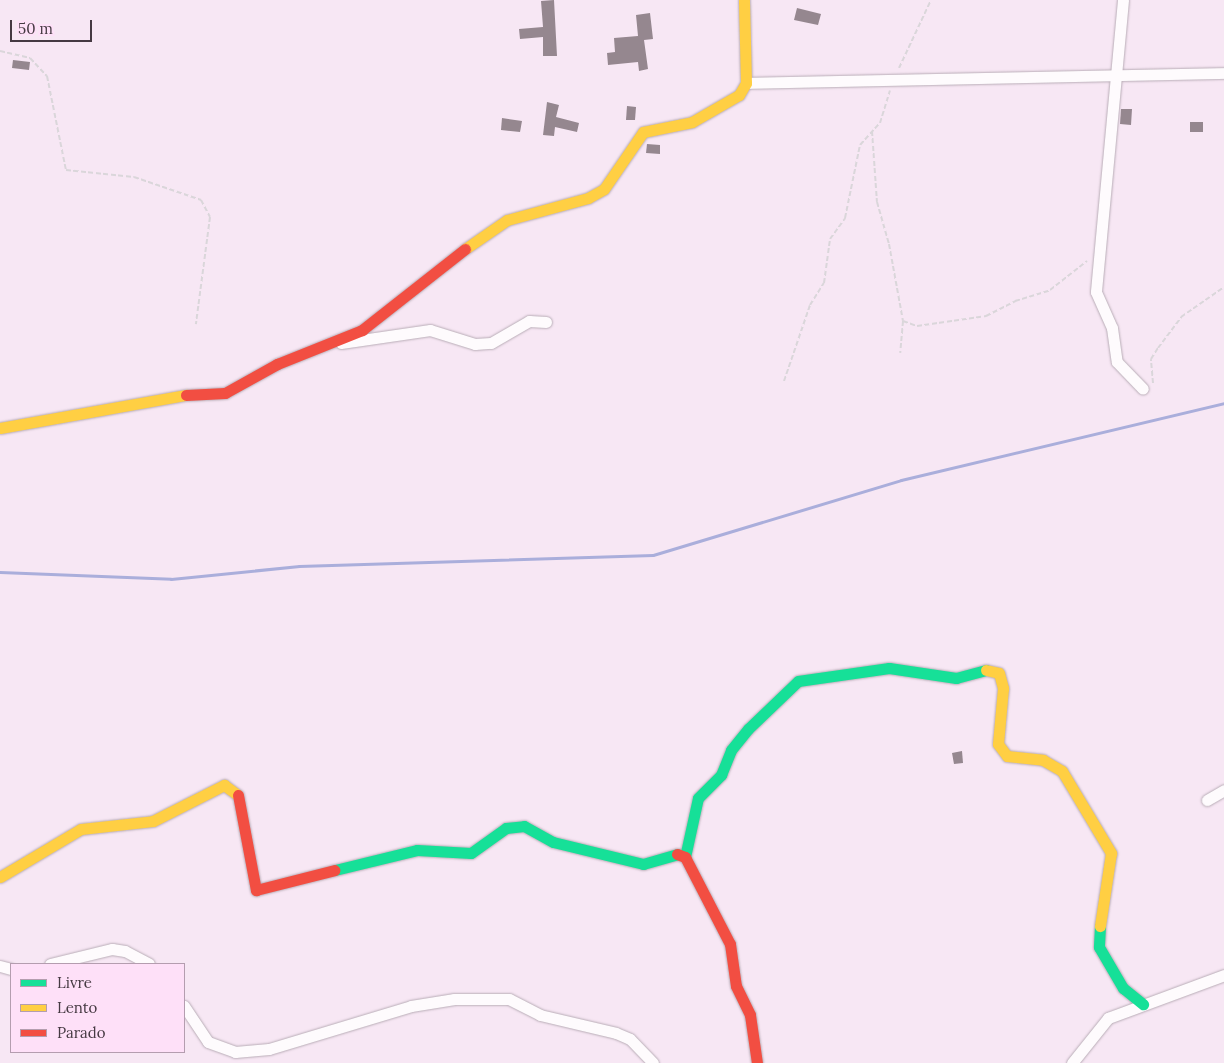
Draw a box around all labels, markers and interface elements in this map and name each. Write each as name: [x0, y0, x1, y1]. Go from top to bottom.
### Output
scale bar: [12, 10, 95, 42]
text: 50 m: [18, 19, 53, 38]
legend: [10, 963, 185, 1053]
text: Livre: [57, 973, 92, 992]
text: Lento: [57, 998, 97, 1017]
text: Parado: [57, 1023, 106, 1042]

